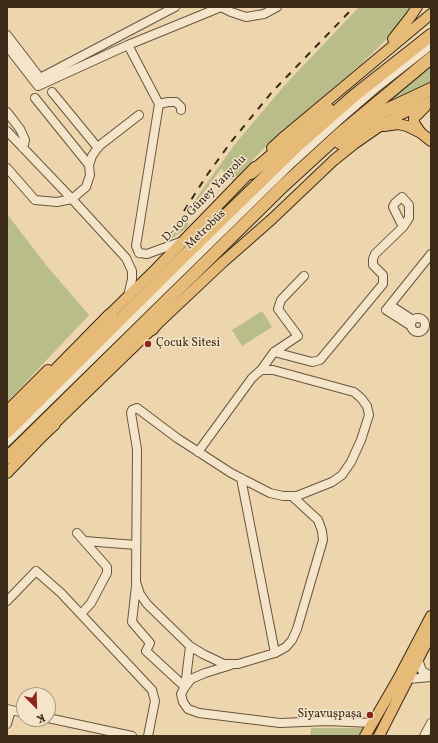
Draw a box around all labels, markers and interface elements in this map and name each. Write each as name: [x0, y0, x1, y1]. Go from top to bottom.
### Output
street label: D-100 Güney Yanyolu: [160, 153, 250, 245]
street label: Metrobüs: [183, 207, 229, 253]
place label: Çocuk Sitesi: [156, 337, 220, 351]
marker: Çocuk Sitesi: [143, 339, 153, 349]
north arrow: [16, 687, 56, 727]
place label: Siyavuşpaşa: [297, 708, 362, 722]
text: K: [34, 709, 47, 726]
marker: Siyavuşpaşa: [365, 710, 375, 720]

